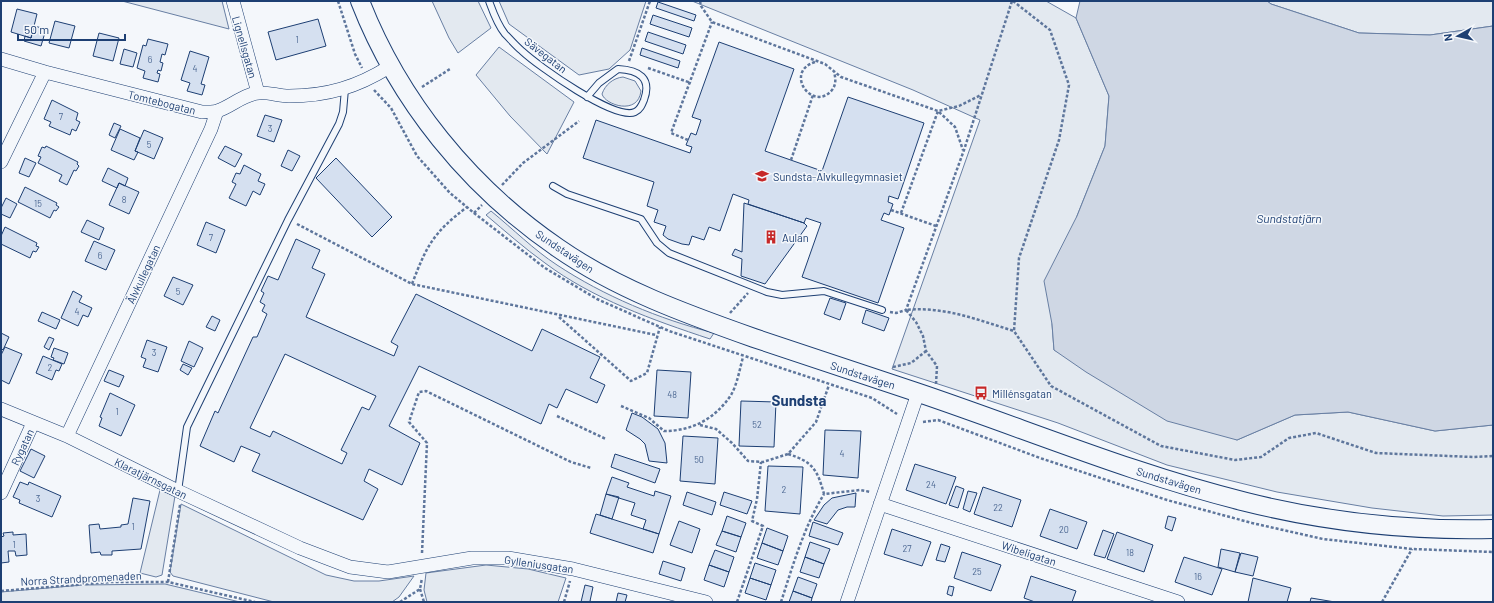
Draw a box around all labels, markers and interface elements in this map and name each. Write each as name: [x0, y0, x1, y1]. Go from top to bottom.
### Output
street label: Lignellsgatan: [230, 14, 260, 80]
scale bar: [18, 16, 125, 42]
north arrow: [1438, 16, 1478, 56]
text: 50 m: [24, 22, 49, 36]
text: N: [1441, 33, 1455, 42]
house number: 1: [295, 34, 299, 45]
street label: Sävegatan: [522, 35, 570, 76]
house number: 6: [148, 54, 153, 65]
house number: 4: [193, 63, 198, 74]
street label: Tomtebogatan: [127, 87, 197, 117]
house number: 7: [59, 111, 64, 122]
house number: 3: [268, 123, 273, 134]
house number: 5: [147, 139, 152, 150]
school or university icon: Sundsta-Älvkullegymnasiet: [754, 168, 770, 184]
place label: Sundsta-Älvkullegymnasiet: [773, 169, 903, 183]
house number: 8: [122, 194, 127, 205]
house number: 15: [34, 198, 42, 209]
water label: Sundstatjärn: [1256, 211, 1322, 225]
street label: Sundstavägen: [533, 227, 597, 275]
building icon: Aulan: [763, 229, 779, 245]
place label: Aulan: [782, 231, 809, 244]
house number: 7: [209, 232, 214, 243]
street label: Älvkullegatan: [123, 242, 162, 306]
house number: 6: [98, 250, 103, 261]
house number: 5: [176, 286, 181, 297]
house number: 4: [75, 306, 80, 317]
house number: 3: [152, 347, 157, 358]
street label: Sundstavägen: [829, 358, 897, 392]
house number: 2: [48, 362, 53, 373]
bus stop icon: Millénsgatan: [973, 385, 989, 401]
place label: Millénsgatan: [992, 387, 1052, 400]
house number: 48: [667, 389, 677, 400]
district label: Sundsta: [772, 391, 827, 409]
house number: 1: [115, 406, 119, 417]
house number: 52: [752, 419, 762, 430]
street label: Rygatan: [8, 427, 36, 467]
house number: 4: [840, 448, 845, 459]
house number: 50: [694, 454, 704, 465]
street label: Klaratjärnsgatan: [113, 455, 189, 501]
street label: Sundstavägen: [1135, 464, 1203, 496]
house number: 24: [926, 479, 936, 490]
house number: 2: [782, 484, 787, 495]
house number: 3: [36, 493, 41, 504]
house number: 22: [993, 502, 1003, 513]
house number: 1: [131, 521, 135, 532]
house number: 20: [1059, 524, 1069, 535]
street label: Wibeligatan: [1000, 538, 1058, 568]
house number: 1: [12, 539, 16, 550]
house number: 27: [902, 543, 912, 554]
house number: 18: [1126, 547, 1134, 558]
street label: Gylleniusgatan: [504, 553, 574, 575]
house number: 25: [972, 566, 982, 577]
street label: Norra Strandpromenaden: [20, 568, 142, 588]
house number: 16: [1194, 571, 1202, 582]

